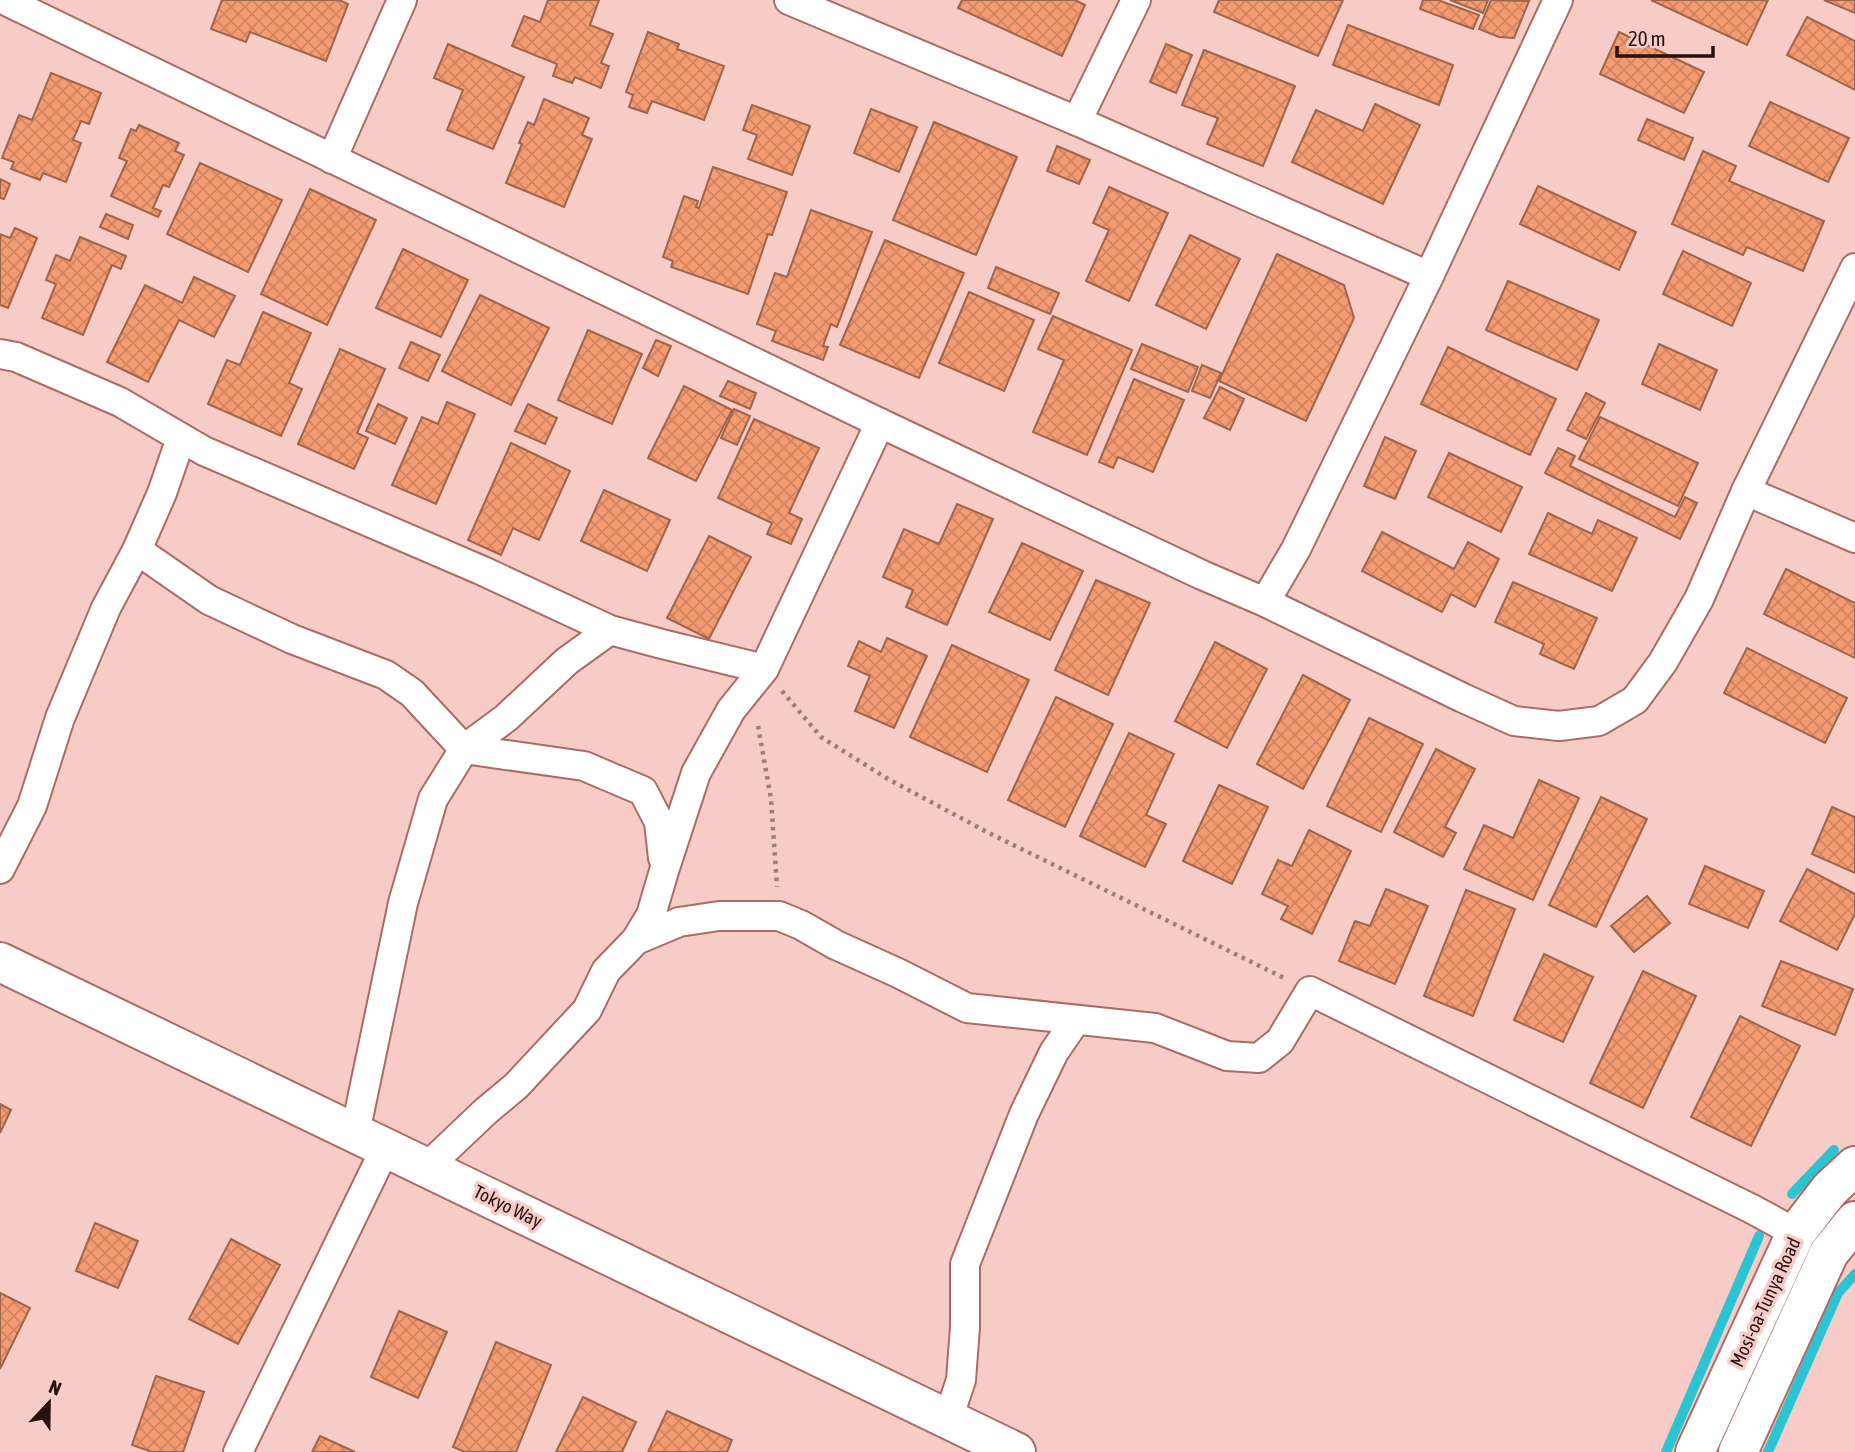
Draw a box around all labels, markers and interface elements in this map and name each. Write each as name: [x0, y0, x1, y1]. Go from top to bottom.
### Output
scale bar: [1617, 14, 1713, 58]
text: 20 m: [1628, 26, 1666, 50]
street label: Tokyo Way: [470, 1180, 546, 1232]
street label: Mosi-oa-Tunya Road: [1725, 1234, 1805, 1370]
north arrow: [14, 1368, 84, 1438]
text: N: [46, 1375, 65, 1400]

